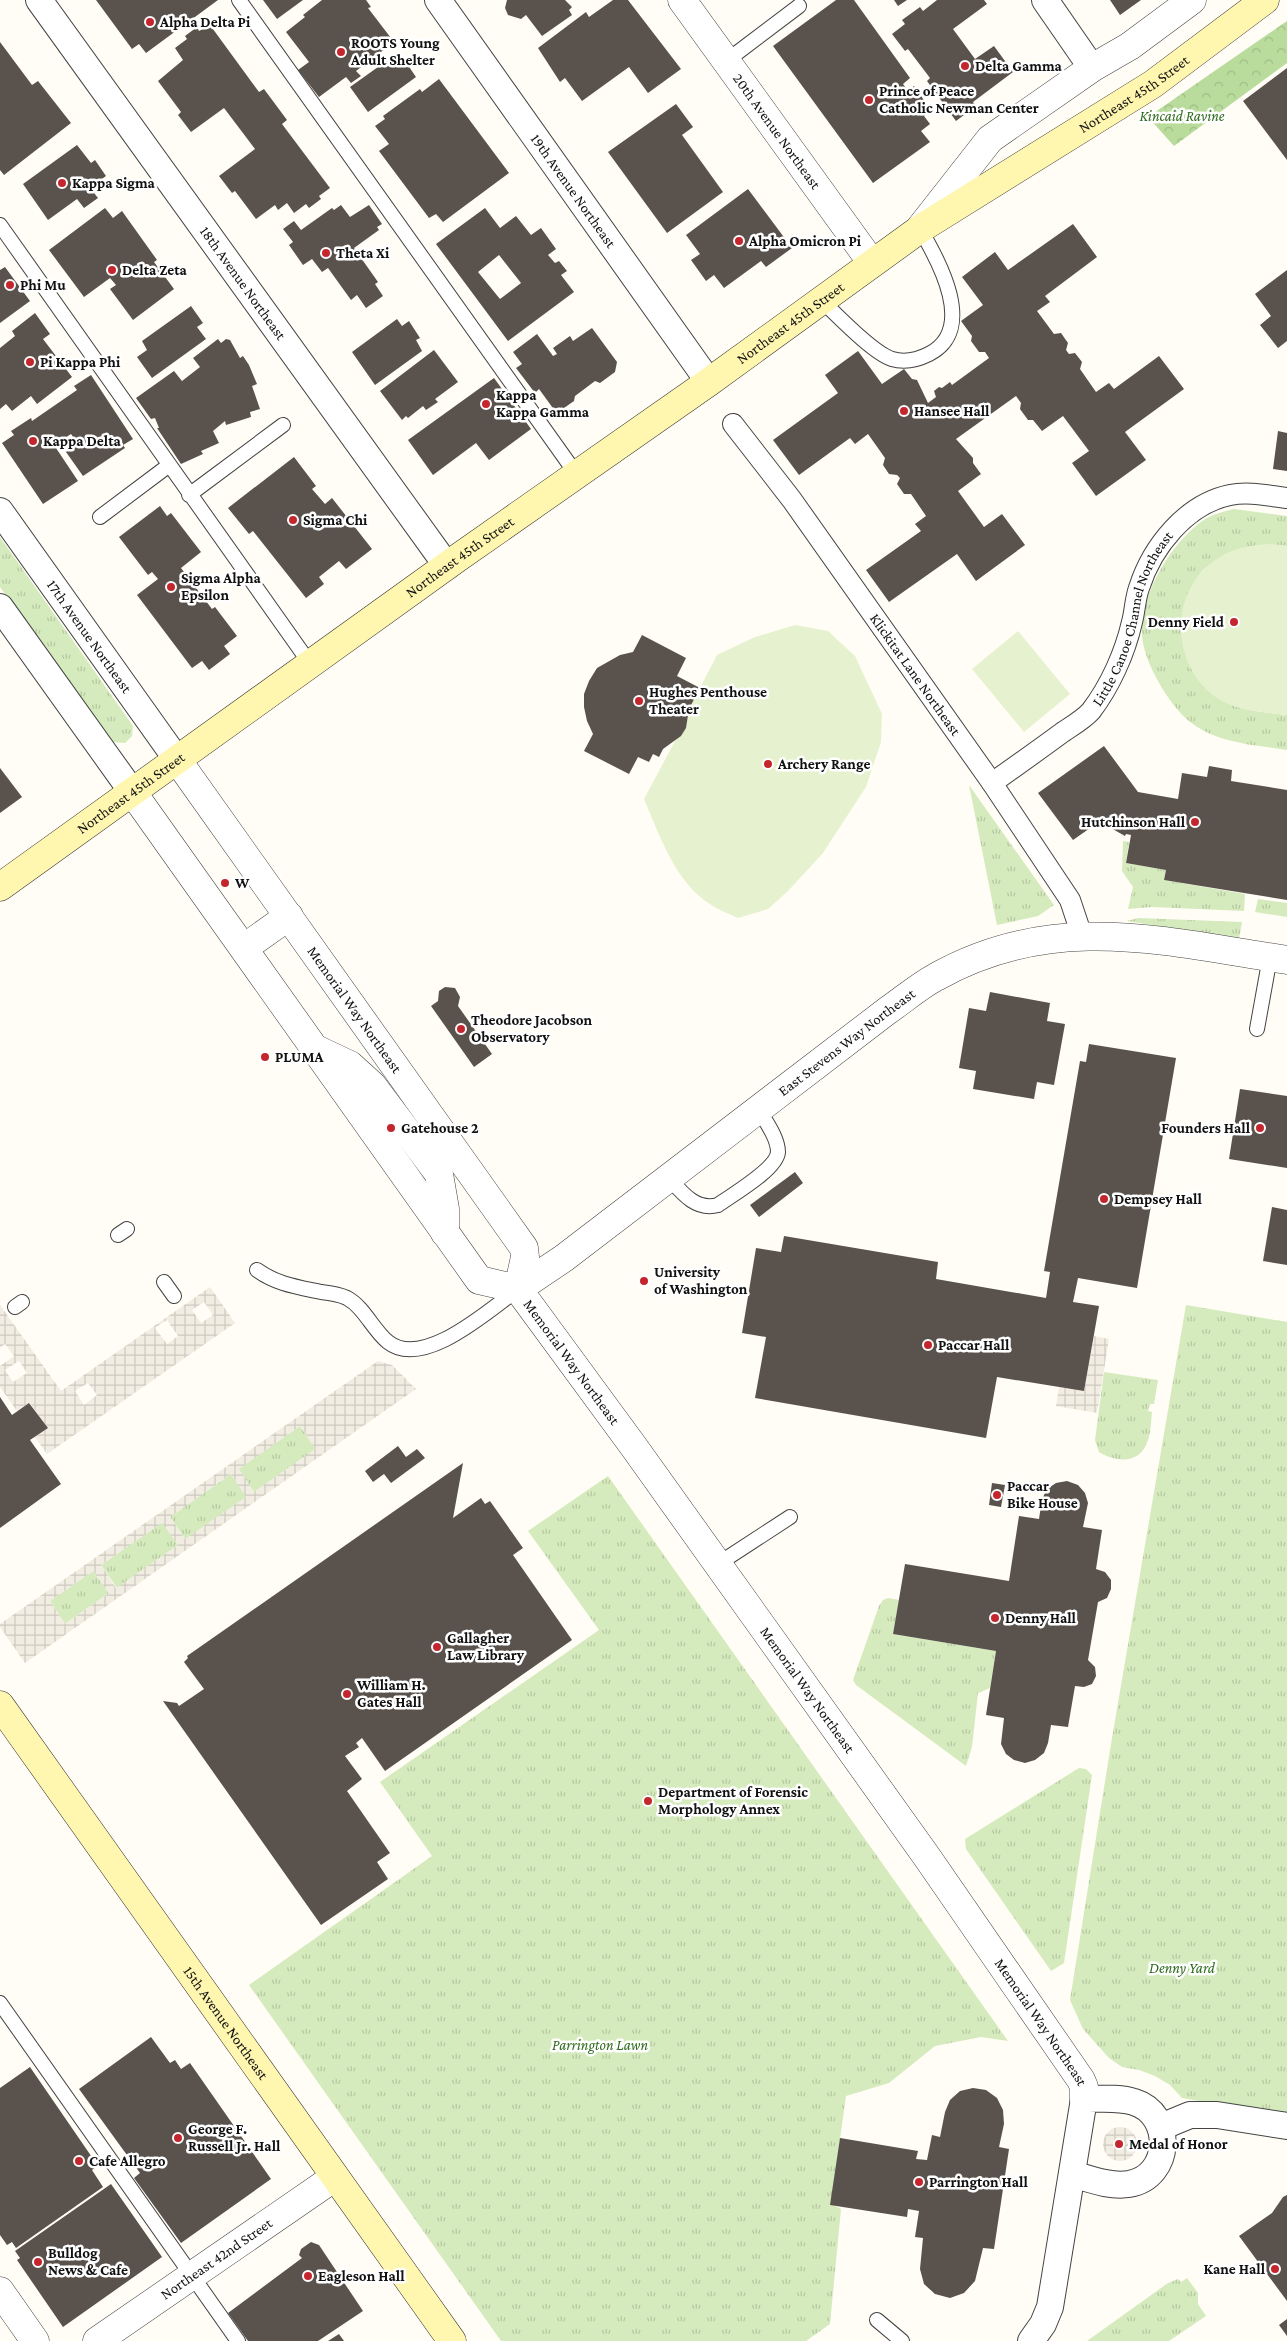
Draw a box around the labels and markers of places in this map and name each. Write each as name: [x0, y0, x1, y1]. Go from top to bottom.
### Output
place label: Alpha Delta Pi: [159, 14, 251, 30]
marker: Alpha Delta Pi: [144, 16, 156, 28]
place label: ROOTS Young Adult Shelter: [350, 35, 440, 68]
marker: ROOTS Young Adult Shelter: [335, 46, 347, 58]
place label: Delta Gamma: [975, 58, 1063, 74]
marker: Delta Gamma: [959, 60, 971, 72]
place label: Prince of Peace Catholic Newman Center: [879, 83, 1039, 116]
marker: Prince of Peace Catholic Newman Center: [863, 94, 875, 106]
place label: Kappa Sigma: [72, 175, 156, 191]
marker: Kappa Sigma: [56, 177, 68, 189]
place label: Alpha Omicron Pi: [748, 233, 862, 249]
marker: Alpha Omicron Pi: [733, 235, 745, 247]
place label: Theta Xi: [336, 245, 390, 261]
marker: Theta Xi: [320, 247, 332, 259]
place label: Delta Zeta: [122, 262, 188, 278]
marker: Delta Zeta: [106, 264, 118, 276]
place label: Phi Mu: [20, 277, 66, 293]
marker: Phi Mu: [4, 279, 16, 291]
place label: Pi Kappa Phi: [40, 354, 121, 370]
marker: Pi Kappa Phi: [24, 356, 36, 368]
place label: Kappa Kappa Gamma: [496, 387, 590, 420]
marker: Kappa Kappa Gamma: [480, 398, 492, 410]
place label: Hansee Hall: [914, 403, 990, 419]
marker: Hansee Hall: [898, 405, 910, 417]
place label: Kappa Delta: [43, 433, 121, 449]
marker: Kappa Delta: [27, 435, 39, 447]
place label: Sigma Chi: [303, 512, 368, 528]
marker: Sigma Chi: [287, 514, 299, 526]
place label: Sigma Alpha Epsilon: [181, 570, 261, 603]
marker: Sigma Alpha Epsilon: [165, 581, 177, 593]
place label: Denny Field: [1148, 614, 1225, 630]
marker: Denny Field: [1228, 616, 1240, 628]
place label: Hughes Penthouse Theater: [649, 684, 767, 717]
marker: Hughes Penthouse Theater: [633, 695, 645, 707]
place label: Archery Range: [777, 756, 870, 772]
marker: Archery Range: [762, 758, 774, 770]
place label: Hutchinson Hall: [1081, 814, 1186, 830]
marker: Hutchinson Hall: [1189, 816, 1201, 828]
place label: W: [234, 875, 250, 891]
marker: W: [219, 877, 231, 889]
place label: Theodore Jacobson Observatory: [471, 1012, 593, 1045]
marker: Theodore Jacobson Observatory: [455, 1023, 467, 1035]
place label: PLUMA: [275, 1049, 324, 1065]
marker: PLUMA: [259, 1051, 271, 1063]
place label: Gatehouse 2: [401, 1120, 479, 1136]
place label: Founders Hall: [1161, 1120, 1251, 1136]
marker: Gatehouse 2: [385, 1122, 397, 1134]
marker: Founders Hall: [1254, 1122, 1266, 1134]
place label: Dempsey Hall: [1114, 1191, 1202, 1207]
marker: Dempsey Hall: [1098, 1193, 1110, 1205]
place label: University of Washington: [654, 1264, 748, 1297]
marker: University of Washington: [638, 1275, 650, 1287]
place label: Paccar Hall: [938, 1337, 1010, 1353]
marker: Paccar Hall: [922, 1339, 934, 1351]
place label: Paccar Bike House: [1007, 1478, 1078, 1511]
marker: Paccar Bike House: [991, 1489, 1003, 1501]
place label: Denny Hall: [1005, 1610, 1077, 1626]
marker: Denny Hall: [989, 1612, 1001, 1624]
place label: Gallagher Law Library: [447, 1630, 525, 1663]
marker: Gallagher Law Library: [431, 1641, 443, 1653]
place label: William H. Gates Hall: [356, 1677, 426, 1710]
marker: William H. Gates Hall: [341, 1688, 353, 1700]
place label: Department of Forensic Morphology Annex: [658, 1784, 808, 1817]
marker: Department of Forensic Morphology Annex: [642, 1795, 654, 1807]
place label: George F. Russell Jr. Hall: [188, 2121, 281, 2154]
marker: George F. Russell Jr. Hall: [172, 2132, 184, 2144]
place label: Medal of Honor: [1129, 2136, 1228, 2152]
marker: Medal of Honor: [1113, 2138, 1125, 2150]
place label: Cafe Allegro: [89, 2153, 166, 2169]
marker: Cafe Allegro: [73, 2155, 85, 2167]
place label: Parrington Hall: [929, 2174, 1028, 2190]
marker: Parrington Hall: [913, 2176, 925, 2188]
place label: Bulldog News & Cafe: [48, 2245, 128, 2278]
marker: Bulldog News & Cafe: [32, 2256, 44, 2268]
place label: Kane Hall: [1203, 2261, 1266, 2277]
marker: Kane Hall: [1269, 2263, 1281, 2275]
place label: Eagleson Hall: [318, 2268, 405, 2284]
marker: Eagleson Hall: [302, 2270, 314, 2282]

